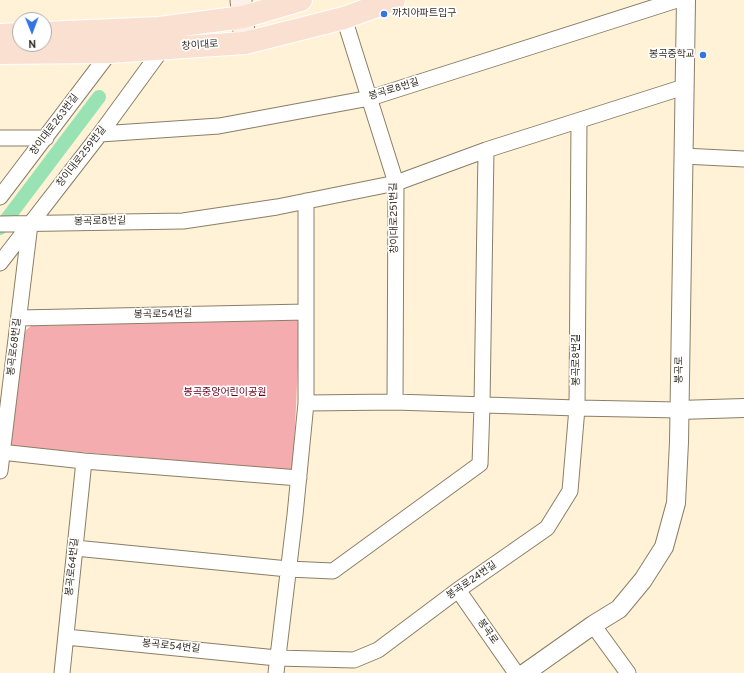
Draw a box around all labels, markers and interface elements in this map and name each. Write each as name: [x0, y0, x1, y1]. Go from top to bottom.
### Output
place label: 까치아파트입구: [392, 8, 456, 20]
marker: 까치아파트입구: [379, 9, 389, 19]
north arrow: [12, 12, 52, 52]
text: N: [28, 36, 36, 50]
street label: 창이대로: [181, 39, 219, 53]
place label: 봉곡중학교: [649, 49, 695, 61]
marker: 봉곡중학교: [698, 50, 708, 60]
street label: 봉곡로8번길: [367, 77, 421, 103]
street label: 창이대로263번길: [28, 92, 82, 158]
street label: 창이대로259번길: [55, 124, 109, 190]
street label: 창이대로251번길: [388, 182, 402, 254]
street label: 봉곡로8번길: [74, 216, 126, 228]
street label: 봉곡로54번길: [134, 308, 192, 322]
street label: 봉곡로68번길: [6, 317, 24, 377]
street label: 봉곡로8번길: [571, 334, 583, 386]
street label: 봉곡로: [674, 356, 686, 384]
park label: 봉곡중앙어린이공원: [184, 387, 266, 399]
street label: 봉곡로64번길: [64, 537, 82, 597]
street label: 봉곡로24번길: [445, 559, 499, 603]
street label: 봉곡로: [474, 617, 500, 647]
street label: 봉곡로54번길: [141, 638, 201, 656]

